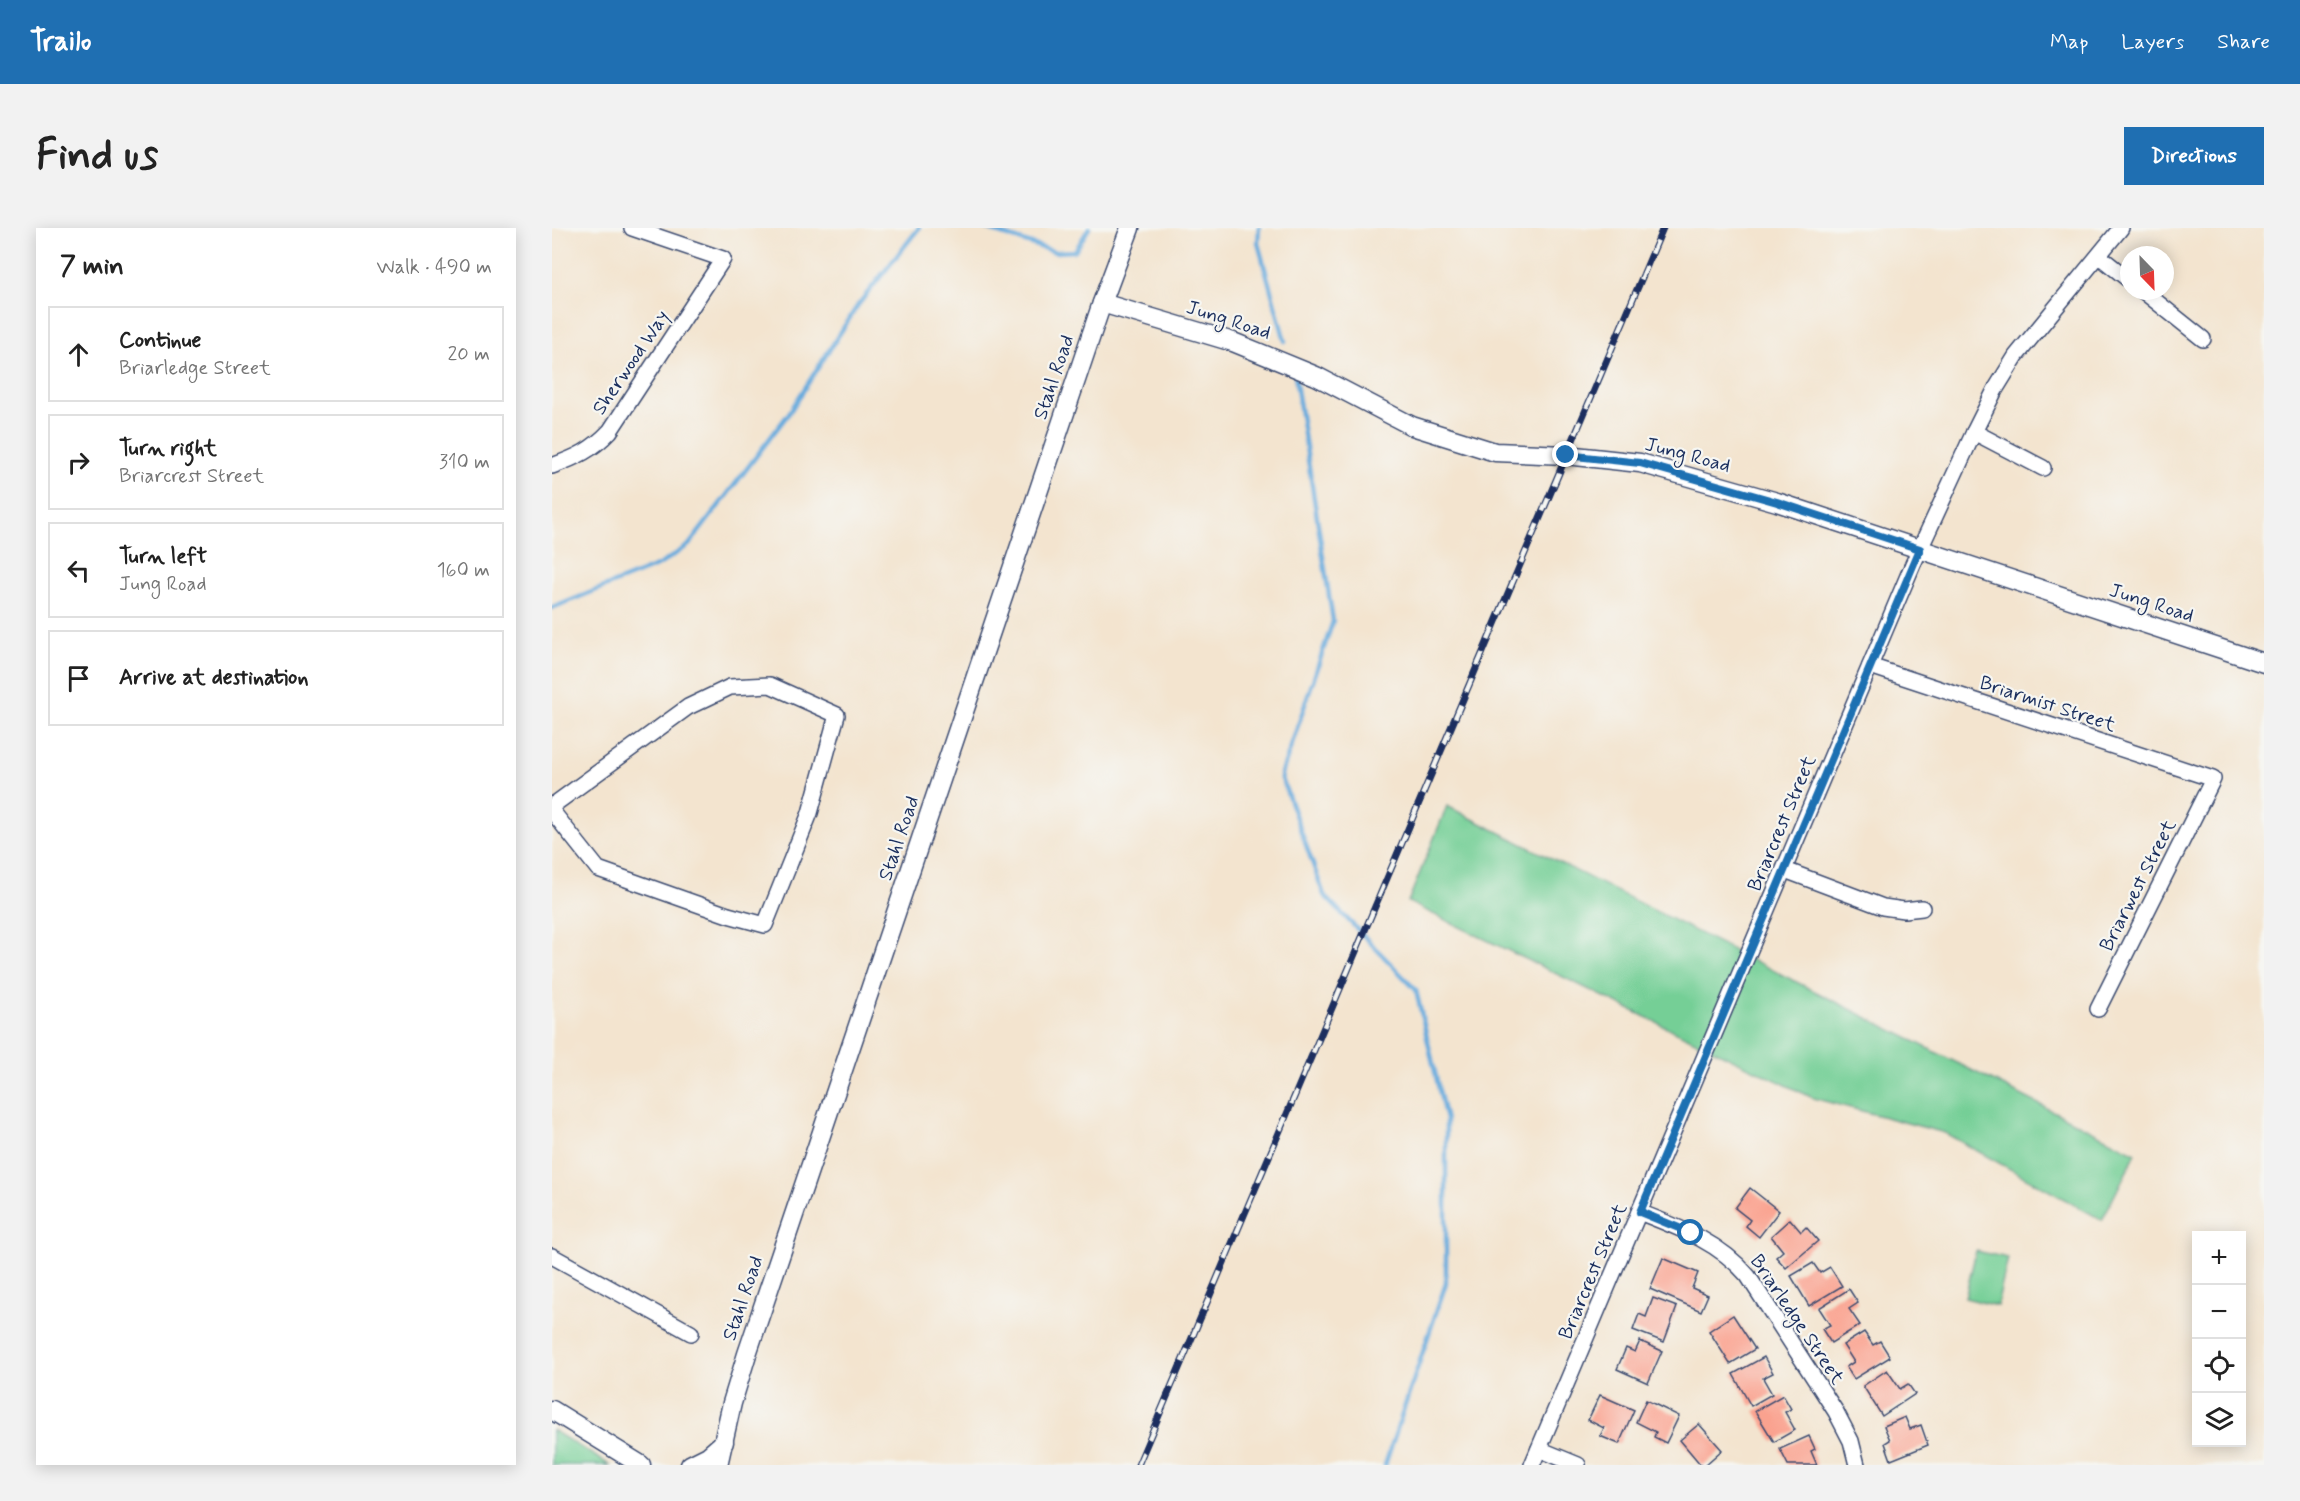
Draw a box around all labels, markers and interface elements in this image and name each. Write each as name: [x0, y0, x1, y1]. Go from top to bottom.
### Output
text: Trailo: [30, 24, 91, 61]
text: Map: [2050, 28, 2088, 56]
text: Layers: [2121, 28, 2184, 56]
text: Share: [2217, 28, 2270, 56]
button: Directions: [2124, 127, 2264, 185]
text: Find us: [36, 129, 158, 184]
north arrow: [2120, 246, 2174, 300]
text: 7 min: [60, 250, 124, 284]
text: Walk · 490 m: [377, 254, 492, 281]
street label: Jung Road: [1182, 294, 1274, 348]
street label: Sherwood Way: [586, 305, 676, 421]
text: Continue: [119, 327, 201, 355]
street label: Stahl Road: [1027, 332, 1081, 423]
icon: ahead: [62, 338, 95, 371]
text: 20 m: [447, 341, 490, 368]
text: Briarledge Street: [119, 355, 271, 382]
street label: Jung Road: [1642, 431, 1733, 481]
text: Turn right: [119, 435, 217, 463]
route end: [1552, 441, 1578, 467]
icon: right: [62, 446, 95, 479]
text: 310 m: [439, 449, 490, 476]
text: Briarcrest Street: [119, 463, 264, 490]
text: Turn left: [119, 543, 207, 571]
icon: left: [62, 554, 95, 587]
text: 160 m: [437, 557, 490, 584]
text: Jung Road: [119, 571, 206, 598]
street label: Jung Road: [2105, 577, 2197, 631]
icon: arrive: [62, 662, 95, 695]
text: Arrive at destination: [119, 664, 309, 692]
street label: Briarmist Street: [1976, 670, 2119, 739]
street label: Briarcrest Street: [1742, 751, 1823, 896]
street label: Stahl Road: [872, 793, 926, 884]
street label: Briarwest Street: [2094, 815, 2183, 956]
street label: Briarcrest Street: [1553, 1199, 1634, 1344]
route start: [1677, 1219, 1703, 1245]
map controls: [2192, 1231, 2246, 1447]
button: +: [2192, 1231, 2246, 1285]
street label: Briarledge Street: [1742, 1249, 1851, 1391]
street label: Stahl Road: [716, 1253, 770, 1344]
button: −: [2192, 1285, 2246, 1339]
button: locate: [2192, 1339, 2246, 1393]
button: layers: [2192, 1393, 2246, 1447]

